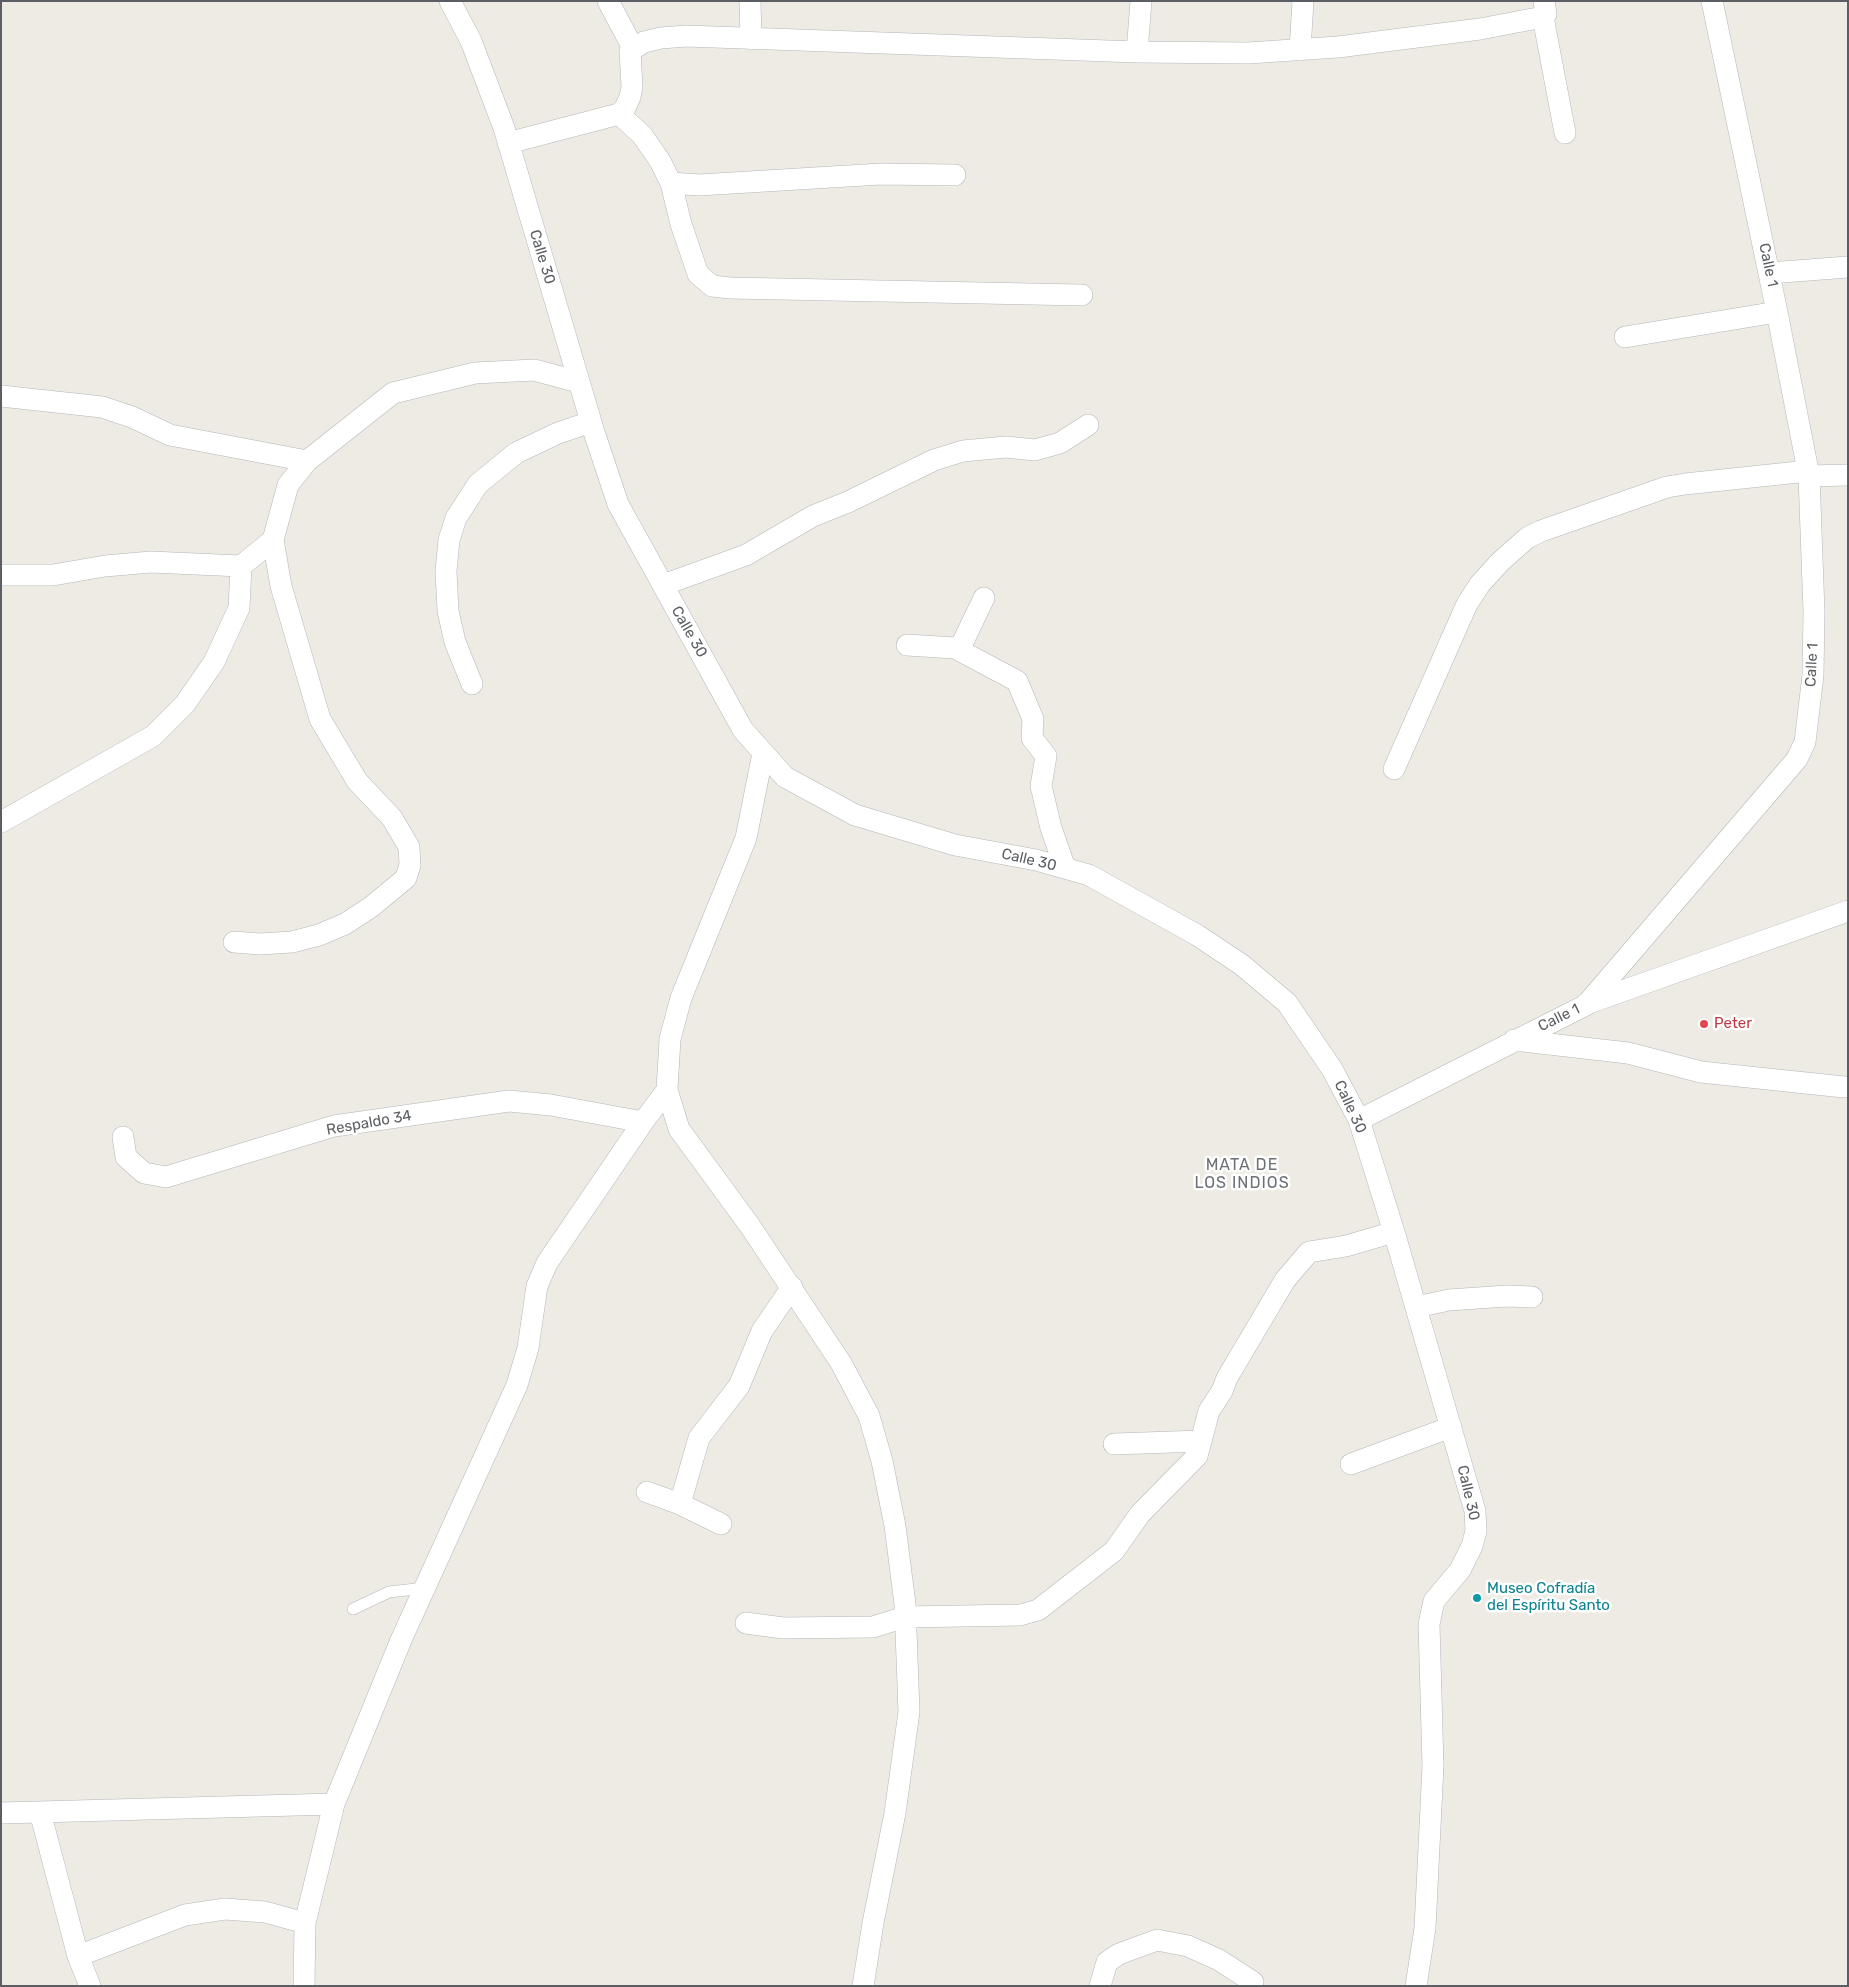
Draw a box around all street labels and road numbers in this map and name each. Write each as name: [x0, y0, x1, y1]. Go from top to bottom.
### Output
street label: Calle 30: [525, 228, 559, 286]
street label: Calle 1: [1755, 242, 1781, 288]
street label: Calle 30: [667, 603, 711, 661]
street label: Calle 1: [1802, 643, 1822, 687]
street label: Calle 30: [1000, 845, 1058, 875]
street label: Calle 1: [1535, 1000, 1583, 1036]
street label: Calle 30: [1330, 1078, 1370, 1136]
street label: Respaldo 34: [325, 1107, 413, 1139]
street label: Calle 30: [1453, 1464, 1483, 1522]

